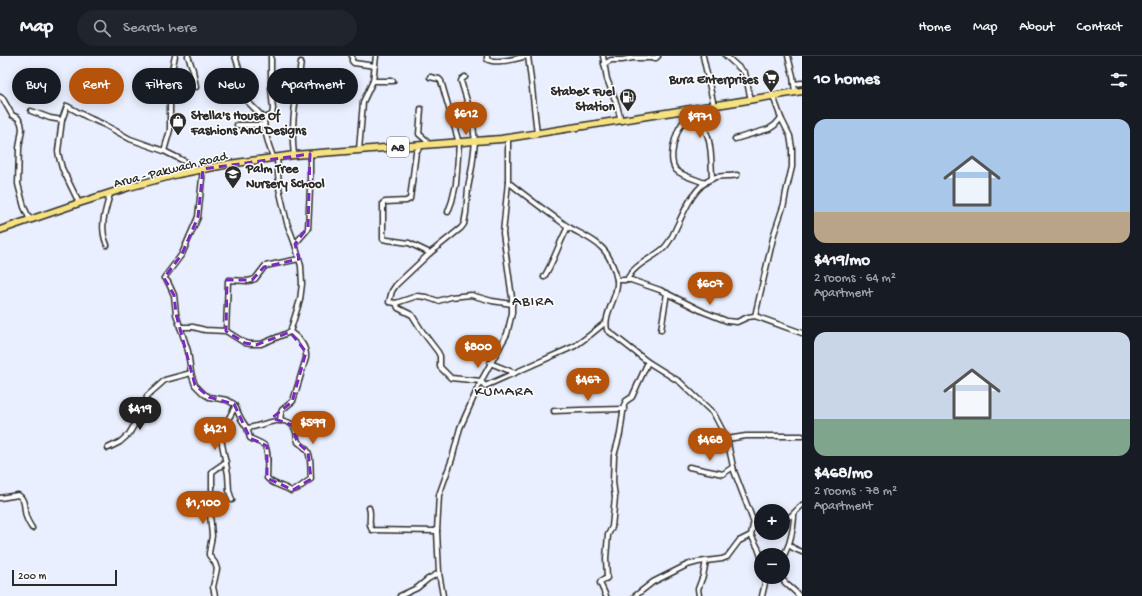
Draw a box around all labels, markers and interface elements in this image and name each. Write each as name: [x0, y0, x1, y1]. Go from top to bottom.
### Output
search box: [77, 10, 357, 46]
text: Map: [20, 16, 53, 39]
icon: search: [91, 17, 113, 39]
text: Search here: [123, 19, 197, 37]
text: Home: [919, 19, 951, 36]
text: Map: [973, 19, 997, 36]
text: About: [1019, 19, 1055, 36]
text: Contact: [1077, 19, 1122, 36]
chip: Buy: [12, 68, 61, 104]
chip: Rent: [69, 68, 124, 104]
chip: Filters: [132, 68, 196, 104]
chip: New: [204, 68, 259, 104]
chip: Apartment: [267, 68, 358, 104]
supermarket icon: Bura Enterprises: [761, 68, 781, 93]
icon: filters: [1108, 69, 1130, 91]
text: 10 homes: [814, 70, 880, 90]
place label: Bura Enterprises: [668, 73, 759, 89]
place label: Stabex Fuel Station: [551, 85, 616, 115]
fuel station icon: Stabex Fuel Station: [618, 87, 638, 112]
pin: $612: [442, 102, 490, 136]
pin: $971: [676, 105, 724, 139]
text: $612: [454, 107, 478, 122]
place label: Stella's House Of Fashions And Designs: [190, 108, 307, 139]
text: $971: [688, 110, 712, 125]
shop icon: Stella's House Of Fashions And Designs: [168, 111, 188, 136]
road number: A8: [387, 137, 409, 157]
icon: home: [936, 145, 1008, 217]
street label: Arua - Pakwach Road: [112, 149, 230, 192]
place label: Palm Tree Nursery School: [245, 162, 325, 192]
school or university icon: Palm Tree Nursery School: [223, 164, 243, 189]
text: $419/mo: [814, 251, 870, 271]
text: 2 rooms · 64 m²: [814, 271, 896, 286]
pin: $607: [686, 272, 734, 306]
text: $607: [697, 277, 723, 292]
text: Apartment: [814, 286, 873, 301]
district label: ABIRA: [512, 293, 554, 311]
pin: $800: [454, 335, 502, 369]
text: $800: [464, 340, 492, 355]
icon: home: [936, 358, 1008, 430]
pin: $467: [564, 368, 612, 402]
text: $467: [575, 373, 601, 388]
district label: KUMARA: [475, 383, 534, 401]
pin: $419: [116, 397, 164, 431]
text: $419: [128, 402, 152, 417]
pin: $599: [289, 411, 337, 445]
text: $599: [300, 416, 326, 431]
pin: $421: [191, 417, 239, 451]
text: $421: [203, 422, 227, 437]
pin: $468: [686, 428, 734, 462]
text: $468: [697, 433, 723, 448]
text: $468/mo: [814, 464, 873, 484]
text: 2 rooms · 78 m²: [814, 484, 897, 499]
pin: $1,100: [170, 491, 236, 525]
text: $1,100: [185, 496, 221, 511]
text: Apartment: [814, 499, 873, 514]
map controls: [754, 504, 790, 584]
button: +: [754, 504, 790, 540]
button: −: [754, 548, 790, 584]
scale bar: [12, 568, 117, 587]
text: 200 m: [18, 571, 46, 583]

